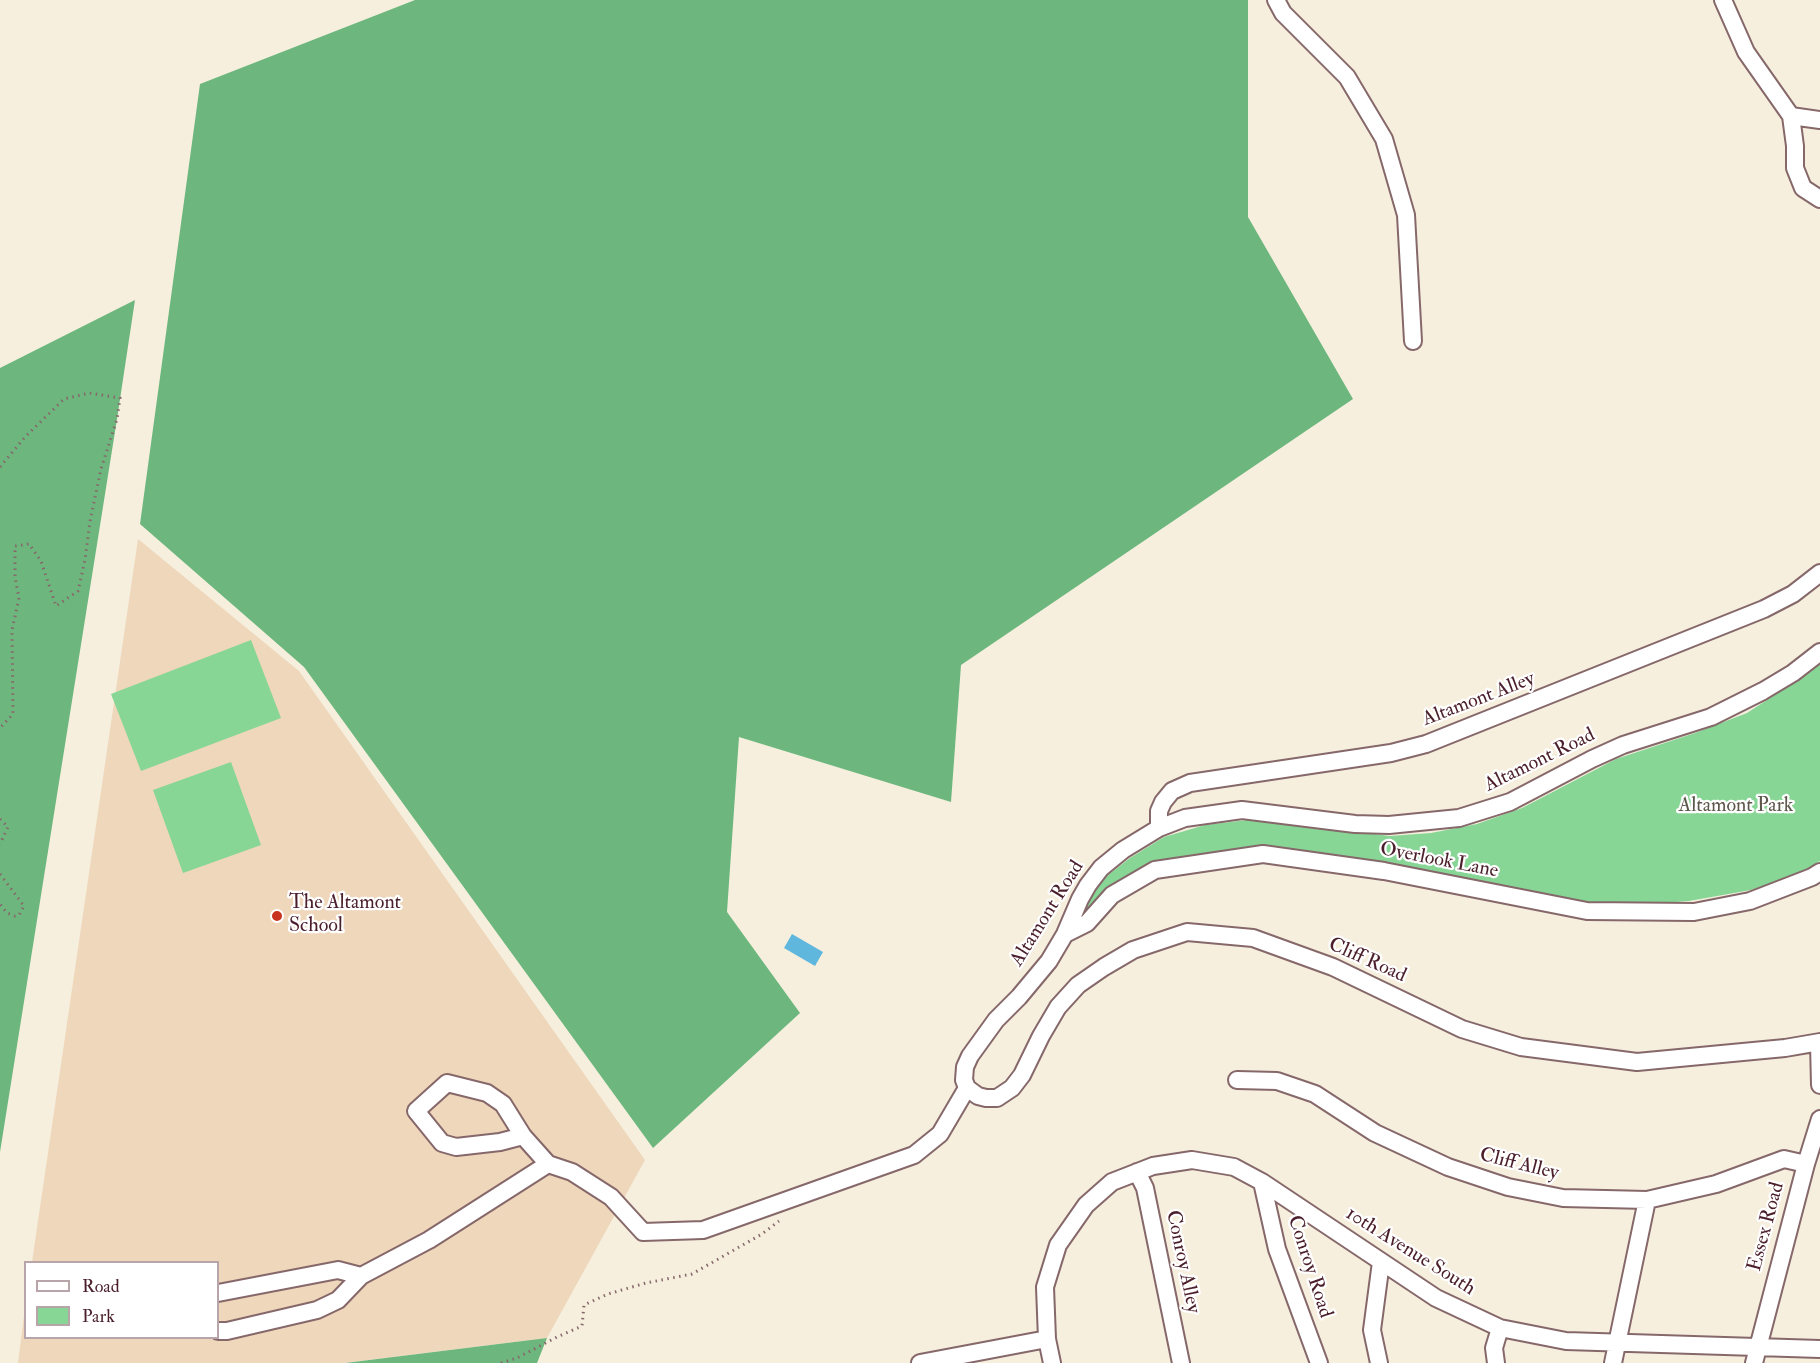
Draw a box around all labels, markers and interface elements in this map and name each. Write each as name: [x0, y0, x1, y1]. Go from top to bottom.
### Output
street label: Altamont Alley: [1419, 668, 1539, 732]
street label: Altamont Road: [1481, 724, 1599, 798]
park label: Altamont Park: [1679, 795, 1793, 819]
street label: Overlook Lane: [1378, 838, 1500, 884]
street label: Altamont Road: [1006, 857, 1090, 971]
place label: The Altamont School: [289, 892, 401, 939]
marker: The Altamont School: [270, 909, 284, 923]
street label: Cliff Road: [1324, 933, 1410, 989]
street label: Cliff Alley: [1477, 1144, 1561, 1186]
street label: Essex Road: [1744, 1180, 1790, 1274]
street label: 10th Avenue South: [1341, 1202, 1479, 1302]
street label: Conroy Alley: [1159, 1208, 1205, 1316]
street label: Conroy Road: [1281, 1213, 1337, 1321]
legend: [24, 1261, 219, 1339]
text: Road: [82, 1275, 120, 1298]
text: Park: [82, 1305, 115, 1328]

